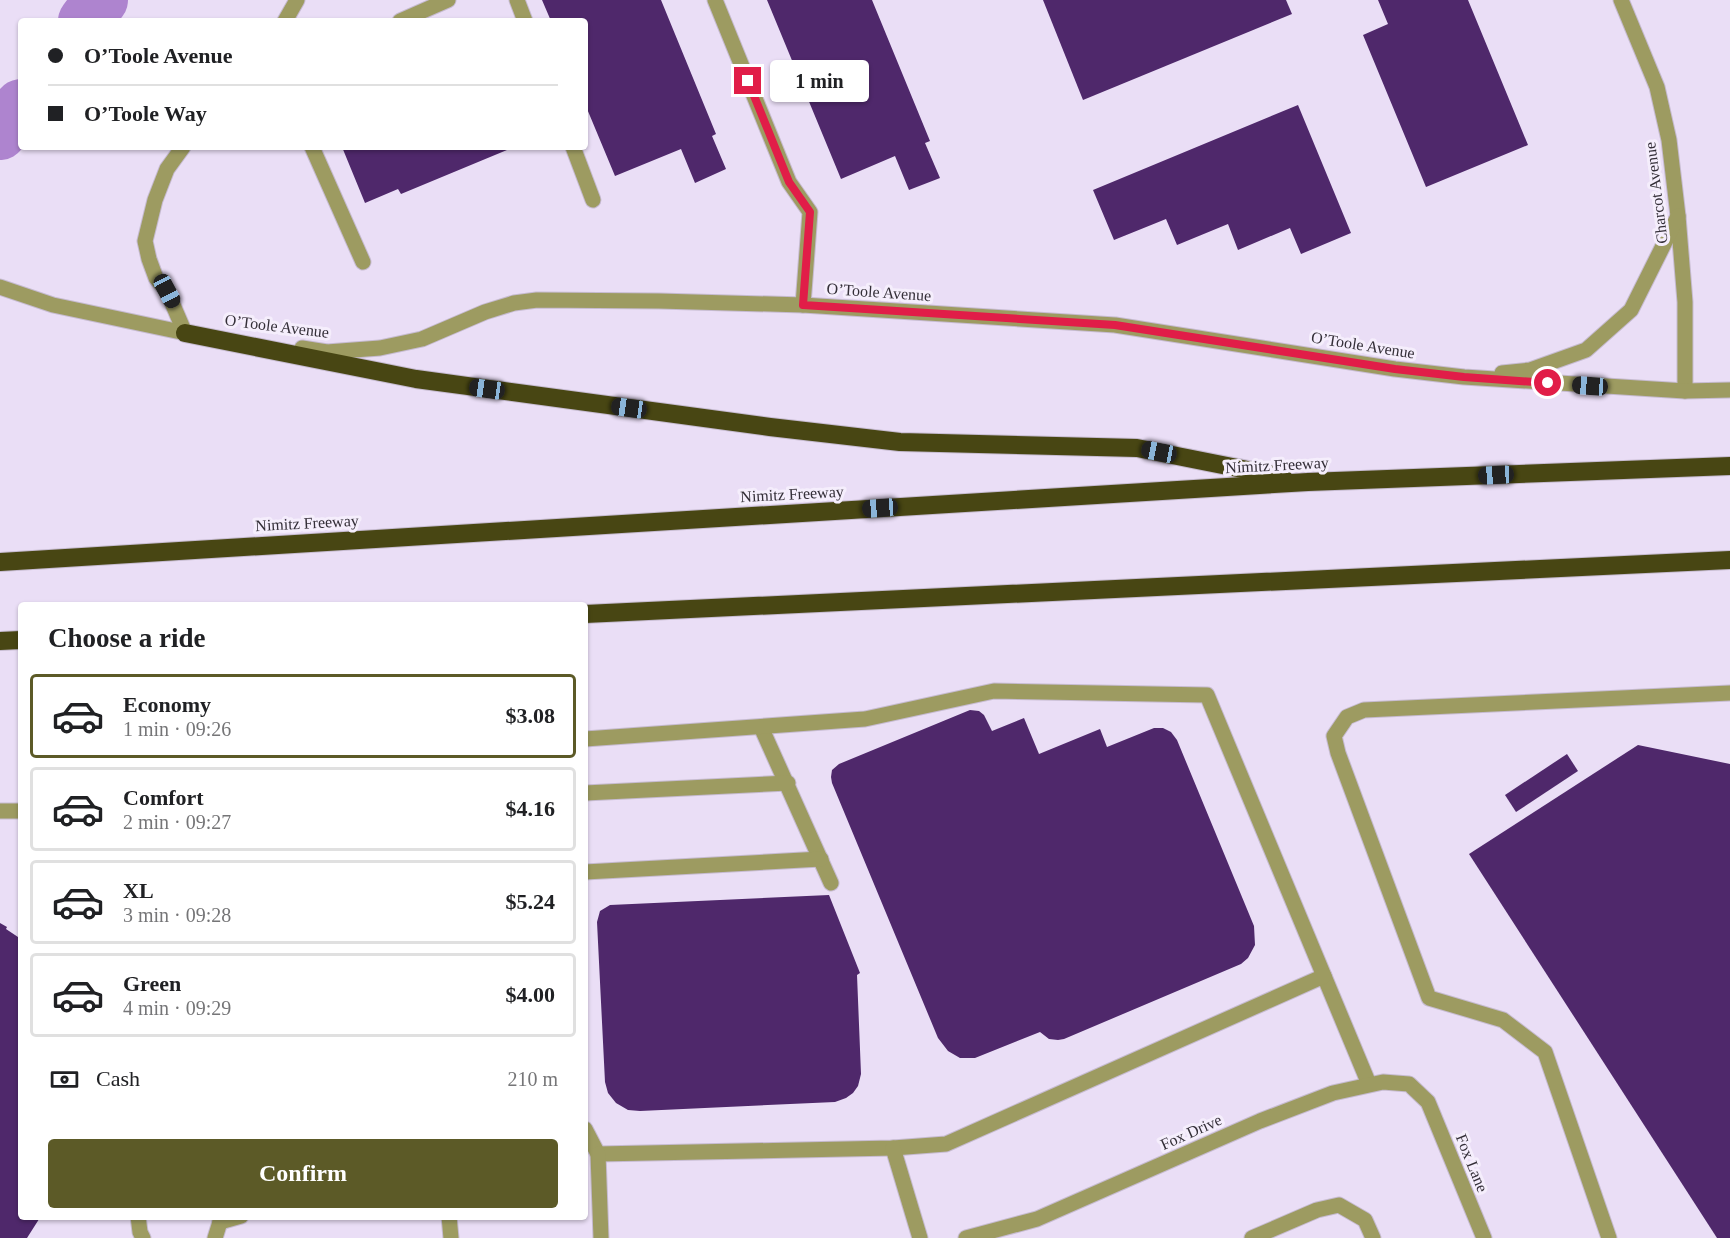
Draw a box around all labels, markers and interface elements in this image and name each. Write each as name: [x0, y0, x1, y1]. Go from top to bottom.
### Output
text: O’Toole Avenue: [84, 43, 233, 68]
callout: 1 min: [769, 60, 868, 102]
route end: [734, 67, 761, 94]
text: 1 min: [795, 70, 844, 92]
text: O’Toole Way: [84, 101, 207, 126]
street label: Charcot Avenue: [1641, 141, 1671, 245]
car: [151, 271, 183, 311]
street label: O’Toole Avenue: [826, 280, 932, 304]
street label: O’Toole Avenue: [224, 311, 330, 341]
street label: O’Toole Avenue: [1310, 328, 1416, 362]
route start: [1534, 369, 1561, 396]
car: [1571, 376, 1609, 396]
car: [468, 378, 506, 400]
car: [610, 397, 648, 419]
car: [1140, 440, 1178, 464]
street label: Nimitz Freeway: [1225, 454, 1329, 477]
car: [1478, 465, 1514, 485]
street label: Nimitz Freeway: [740, 483, 844, 506]
car: [861, 498, 899, 518]
street label: Nimitz Freeway: [255, 512, 359, 535]
text: Choose a ride: [48, 623, 206, 653]
icon: car: [51, 689, 105, 743]
text: Economy: [123, 692, 211, 717]
text: $3.08: [506, 703, 555, 728]
text: 1 min · 09:26: [123, 718, 231, 740]
icon: car: [51, 782, 105, 836]
text: Comfort: [123, 785, 204, 810]
text: $4.16: [506, 796, 555, 821]
text: 2 min · 09:27: [123, 811, 231, 833]
icon: car: [51, 875, 105, 929]
text: XL: [123, 878, 154, 903]
text: $5.24: [506, 889, 555, 914]
text: 3 min · 09:28: [123, 904, 231, 926]
icon: car: [51, 968, 105, 1022]
text: Green: [123, 971, 181, 996]
text: $4.00: [506, 982, 555, 1007]
text: 4 min · 09:29: [123, 997, 231, 1019]
icon: cash: [48, 1063, 81, 1096]
text: Cash: [96, 1066, 140, 1091]
text: 210 m: [507, 1068, 558, 1090]
street label: Fox Drive: [1158, 1111, 1224, 1153]
street label: Fox Lane: [1453, 1132, 1491, 1194]
button: Confirm: [48, 1139, 558, 1208]

